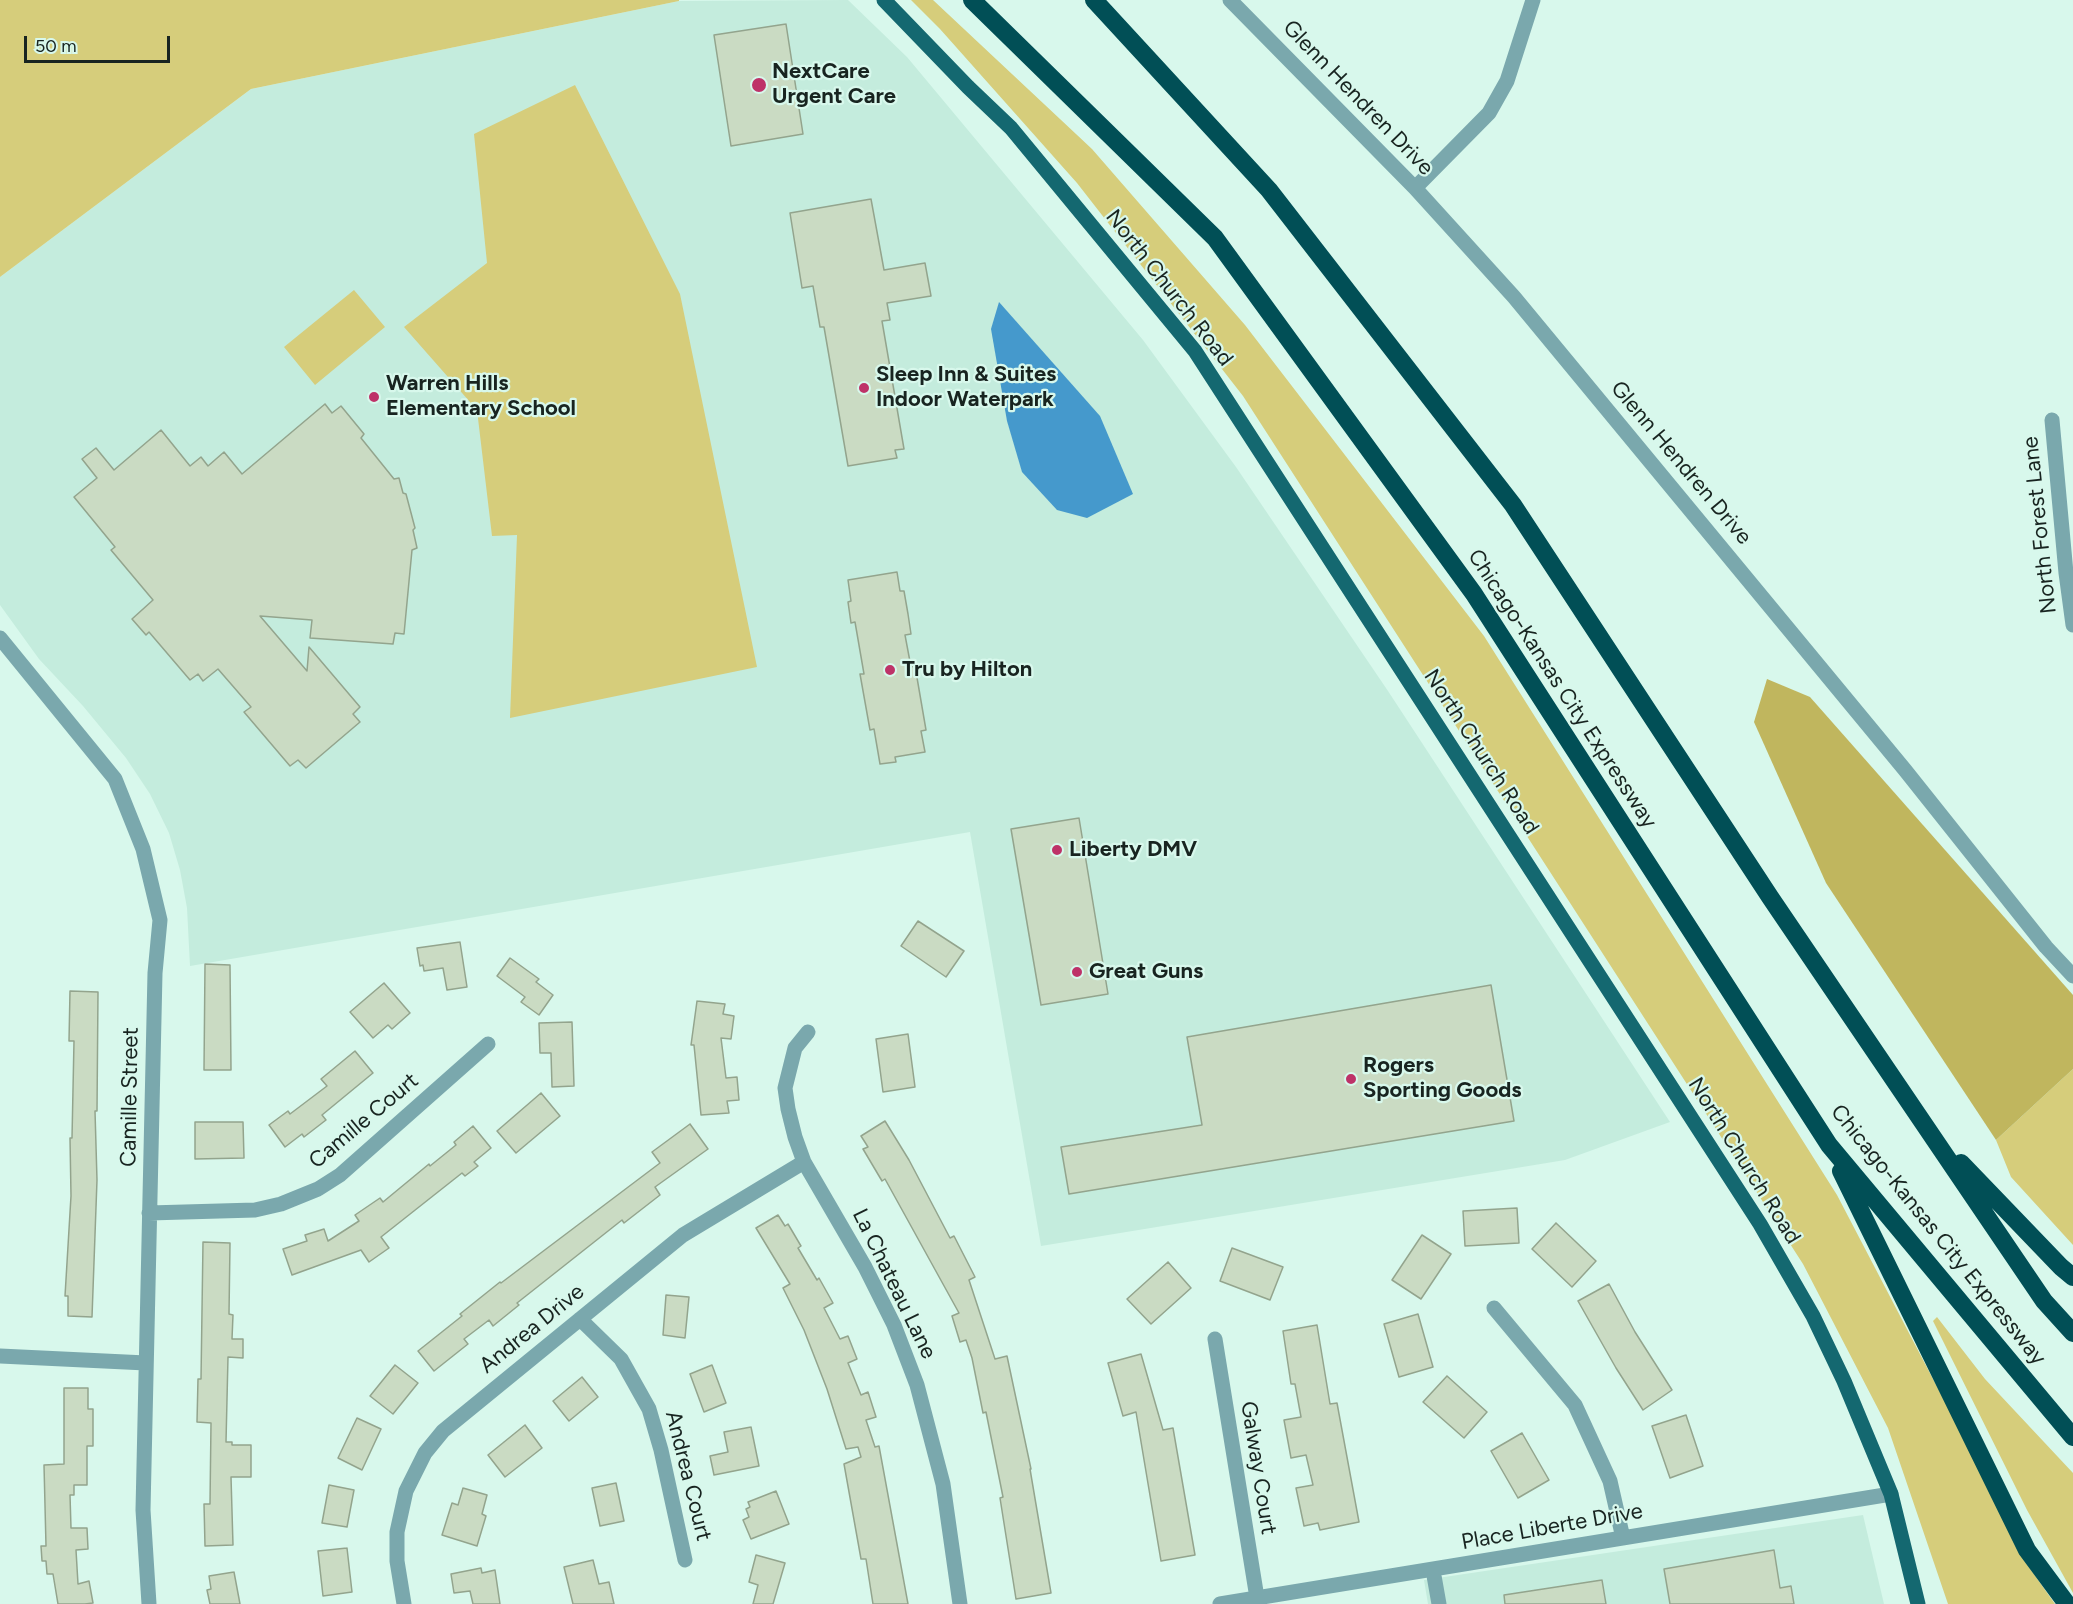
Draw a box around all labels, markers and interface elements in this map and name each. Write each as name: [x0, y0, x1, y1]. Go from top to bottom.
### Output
street label: Glenn Hendren Drive: [1277, 15, 1439, 181]
scale bar: [27, 24, 172, 62]
text: 50 m: [35, 35, 77, 57]
place label: NextCare Urgent Care: [772, 59, 896, 110]
marker: NextCare Urgent Care: [750, 76, 768, 94]
street label: North Church Road: [1100, 204, 1238, 372]
place label: Sleep Inn & Suites Indoor Waterpark: [876, 362, 1056, 414]
place label: Warren Hills Elementary School: [386, 371, 576, 422]
street label: Glenn Hendren Drive: [1605, 376, 1757, 550]
marker: Sleep Inn & Suites Indoor Waterpark: [857, 381, 871, 395]
marker: Warren Hills Elementary School: [367, 390, 381, 404]
street label: North Forest Lane: [2018, 435, 2062, 615]
street label: Chicago-Kansas City Expressway: [1462, 545, 1662, 833]
place label: Tru by Hilton: [902, 657, 1032, 683]
marker: Tru by Hilton: [883, 663, 897, 677]
street label: North Church Road: [1418, 665, 1544, 839]
place label: Liberty DMV: [1069, 837, 1197, 863]
marker: Liberty DMV: [1050, 843, 1064, 857]
place label: Great Guns: [1089, 959, 1203, 985]
marker: Great Guns: [1070, 965, 1084, 979]
street label: Camille Street: [116, 1027, 144, 1167]
place label: Rogers Sporting Goods: [1363, 1053, 1522, 1104]
street label: Camille Court: [304, 1068, 424, 1174]
marker: Rogers Sporting Goods: [1344, 1072, 1358, 1086]
street label: North Church Road: [1682, 1073, 1806, 1249]
street label: Chicago-Kansas City Expressway: [1825, 1099, 2051, 1371]
street label: La Chateau Lane: [846, 1205, 942, 1363]
street label: Andrea Drive: [474, 1279, 590, 1379]
street label: Galway Court: [1234, 1400, 1282, 1536]
street label: Andrea Court: [659, 1408, 717, 1544]
street label: Place Liberte Drive: [1459, 1498, 1645, 1556]

